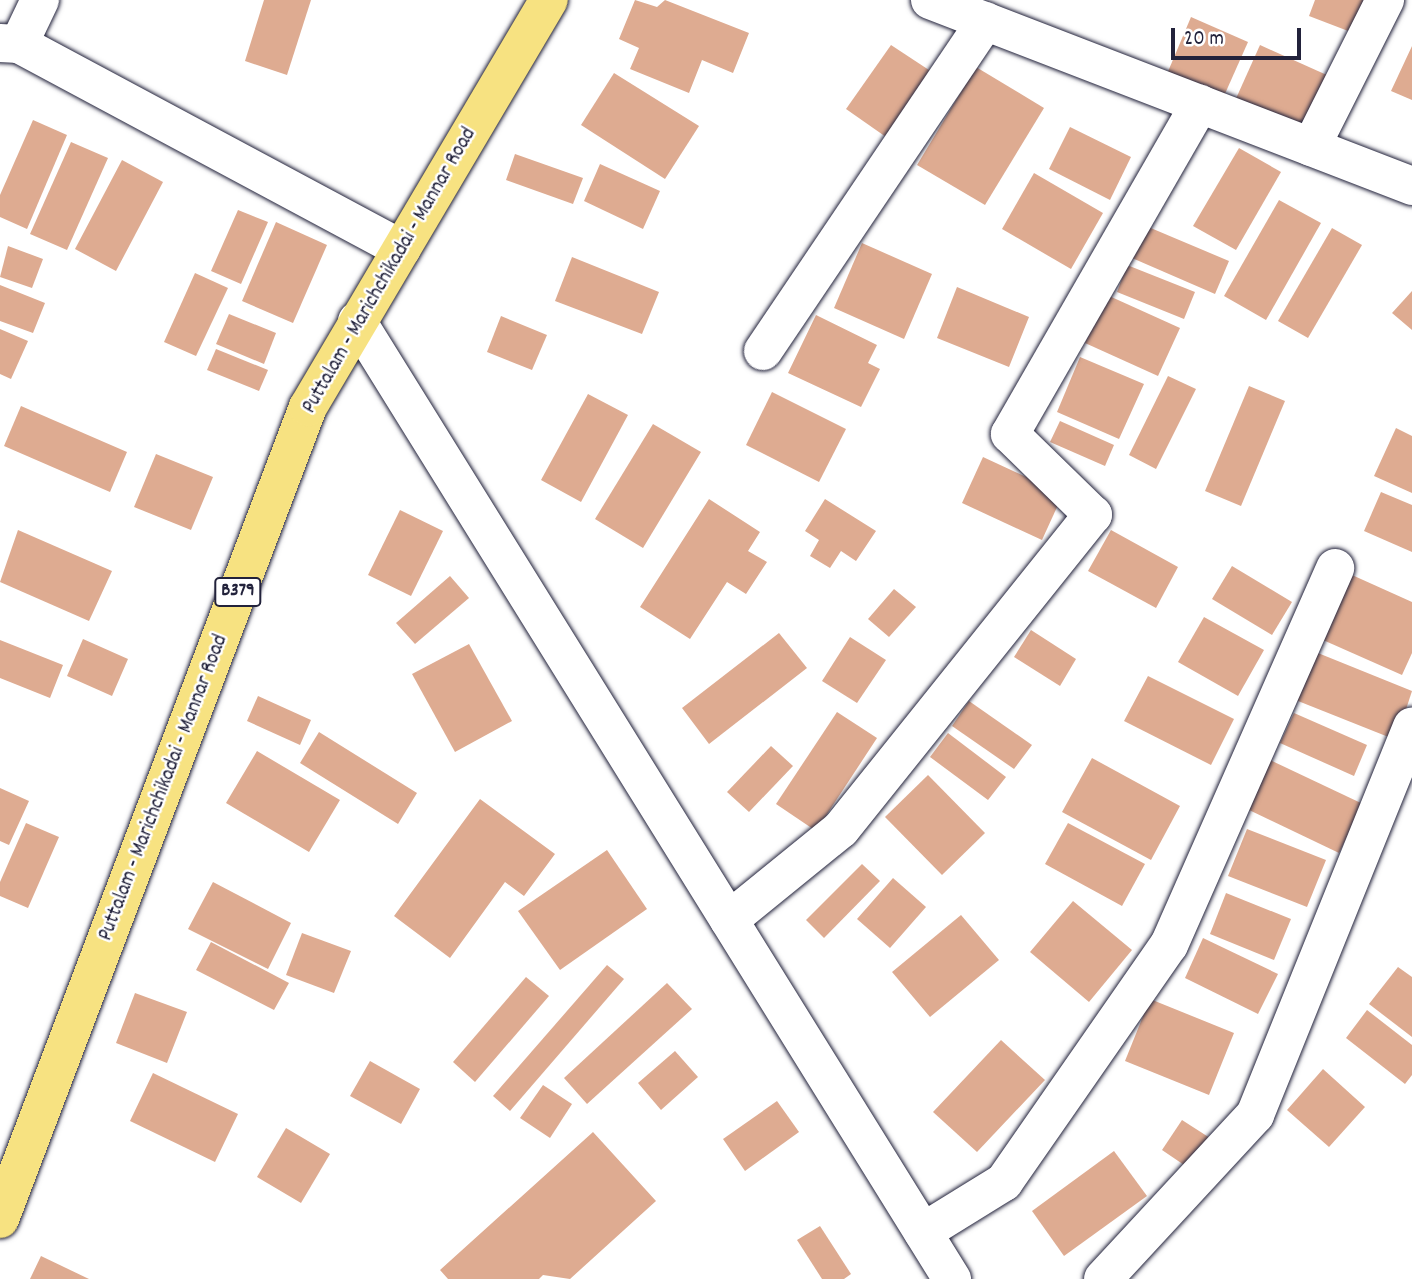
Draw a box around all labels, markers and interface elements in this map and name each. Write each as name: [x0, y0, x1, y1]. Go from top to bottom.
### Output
scale bar: [1174, 14, 1304, 58]
text: 20 m: [1184, 25, 1224, 55]
street label: Puttalam - Marichchikadai - Mannar Road: [298, 124, 482, 418]
road number: B379: [214, 576, 262, 608]
street label: Puttalam - Marichchikadai - Mannar Road: [94, 631, 234, 945]

